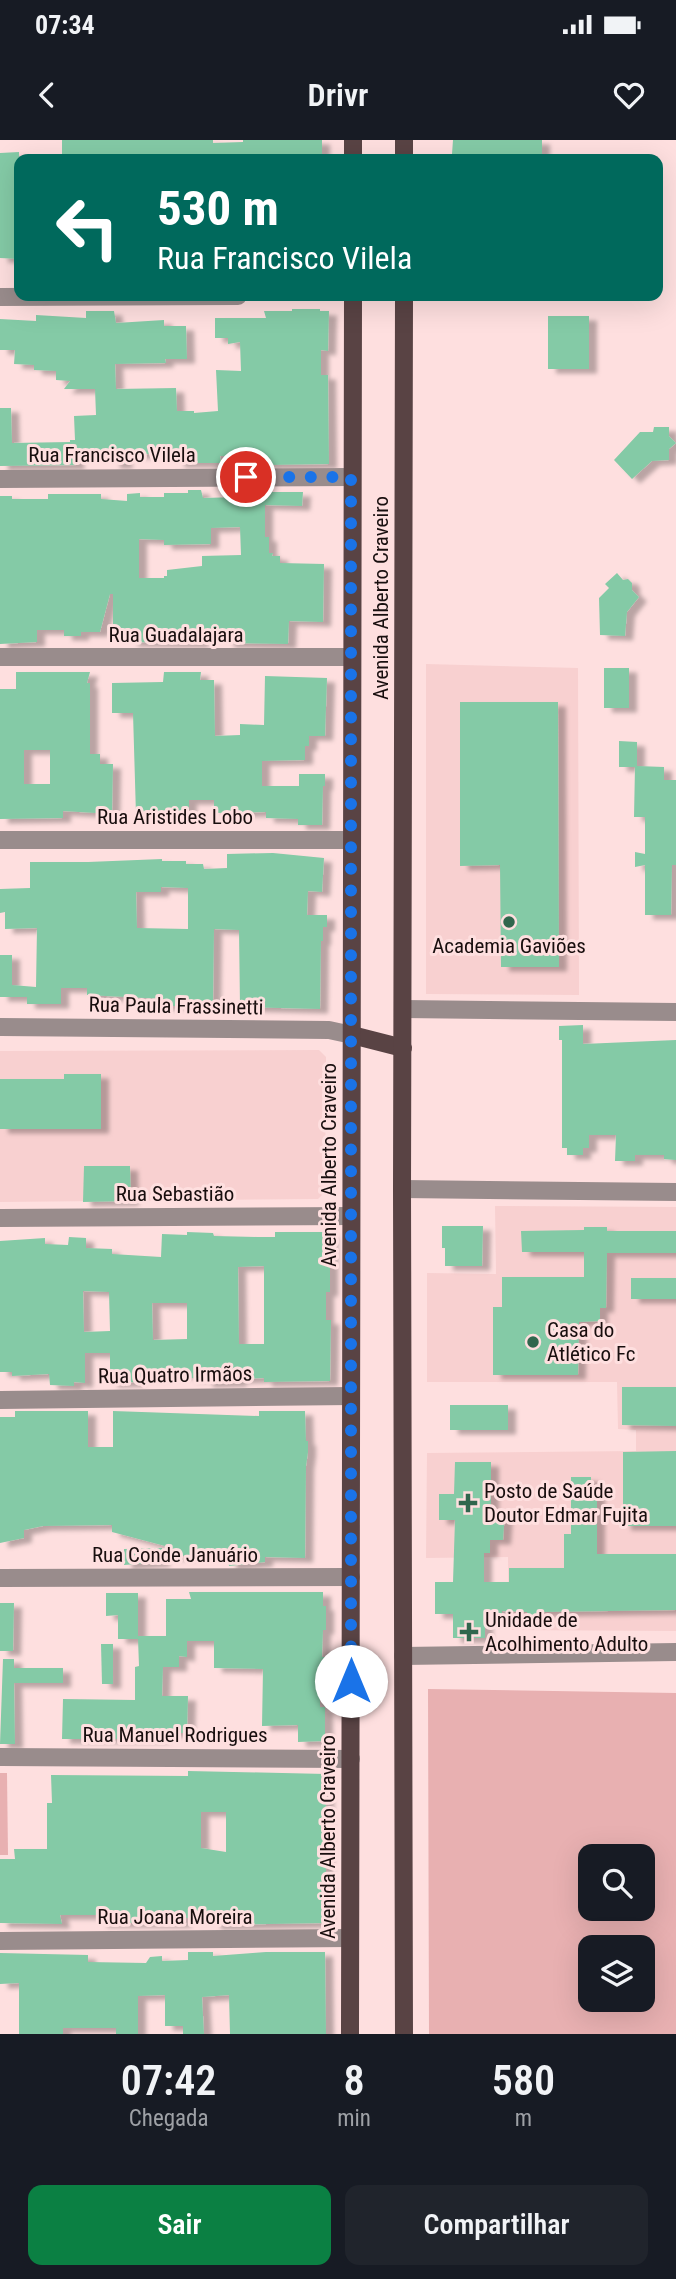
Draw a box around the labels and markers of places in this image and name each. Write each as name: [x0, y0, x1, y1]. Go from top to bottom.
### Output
pin: [216, 447, 276, 507]
marker: Academia Gaviões: [501, 914, 517, 930]
place label: Academia Gaviões: [432, 934, 586, 958]
place label: Casa do Atlético Fc: [547, 1318, 636, 1366]
marker: Casa do Atlético Fc: [525, 1334, 541, 1350]
place label: Posto de Saúde Doutor Edmar Fujita: [484, 1479, 648, 1527]
marker: Posto de Saúde Doutor Edmar Fujita: [458, 1493, 478, 1513]
place label: Unidade de Acolhimento Adulto: [485, 1608, 648, 1656]
marker: Unidade de Acolhimento Adulto: [459, 1622, 479, 1642]

